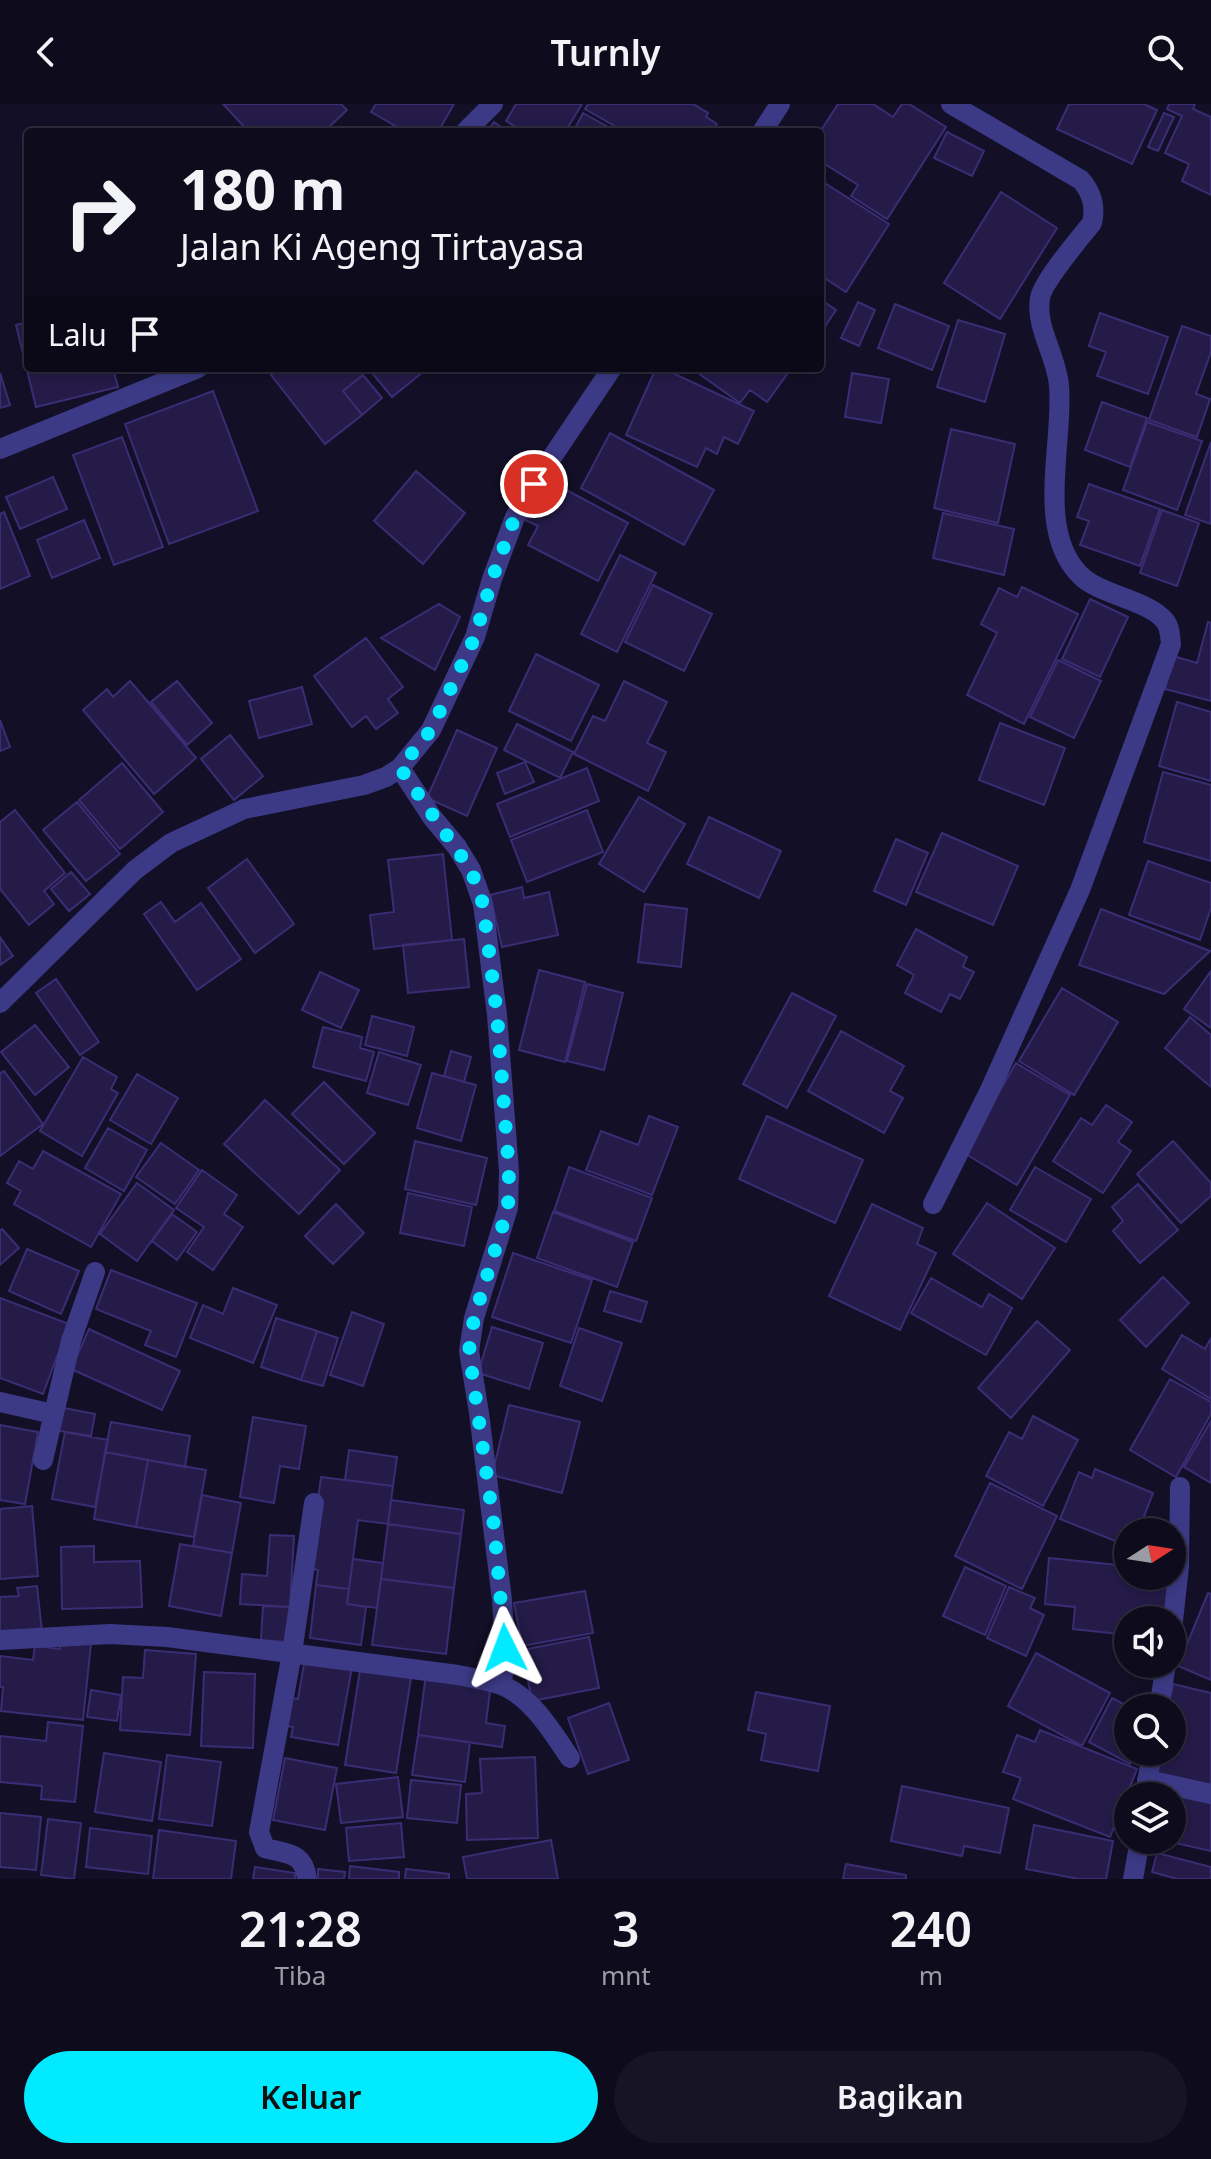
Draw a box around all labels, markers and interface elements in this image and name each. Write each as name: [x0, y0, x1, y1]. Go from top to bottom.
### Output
text: Turnly: [550, 28, 661, 77]
icon: back: [24, 30, 68, 74]
icon: search: [1143, 30, 1187, 74]
text: 180 m: [180, 150, 345, 226]
icon: right: [48, 160, 152, 264]
text: Jalan Ki Ageng Tirtayasa: [180, 222, 585, 271]
icon: arrive: [123, 312, 167, 356]
text: Lalu: [48, 314, 107, 355]
pin: [500, 450, 568, 518]
icon: arrive: [512, 462, 556, 506]
north arrow: [1114, 1518, 1186, 1590]
map controls: [1114, 1518, 1186, 1854]
position arrow: [463, 1606, 547, 1690]
button: sound: [1114, 1606, 1186, 1678]
button: search: [1114, 1694, 1186, 1766]
button: layers: [1114, 1782, 1186, 1854]
text: 21:28: [239, 1896, 362, 1961]
text: 3: [612, 1896, 640, 1961]
text: 240: [890, 1896, 972, 1961]
text: Tiba: [275, 1957, 326, 1993]
text: mnt: [601, 1957, 651, 1993]
text: m: [919, 1957, 943, 1993]
button: Keluar: [24, 2051, 598, 2143]
button: Bagikan: [614, 2051, 1187, 2143]

